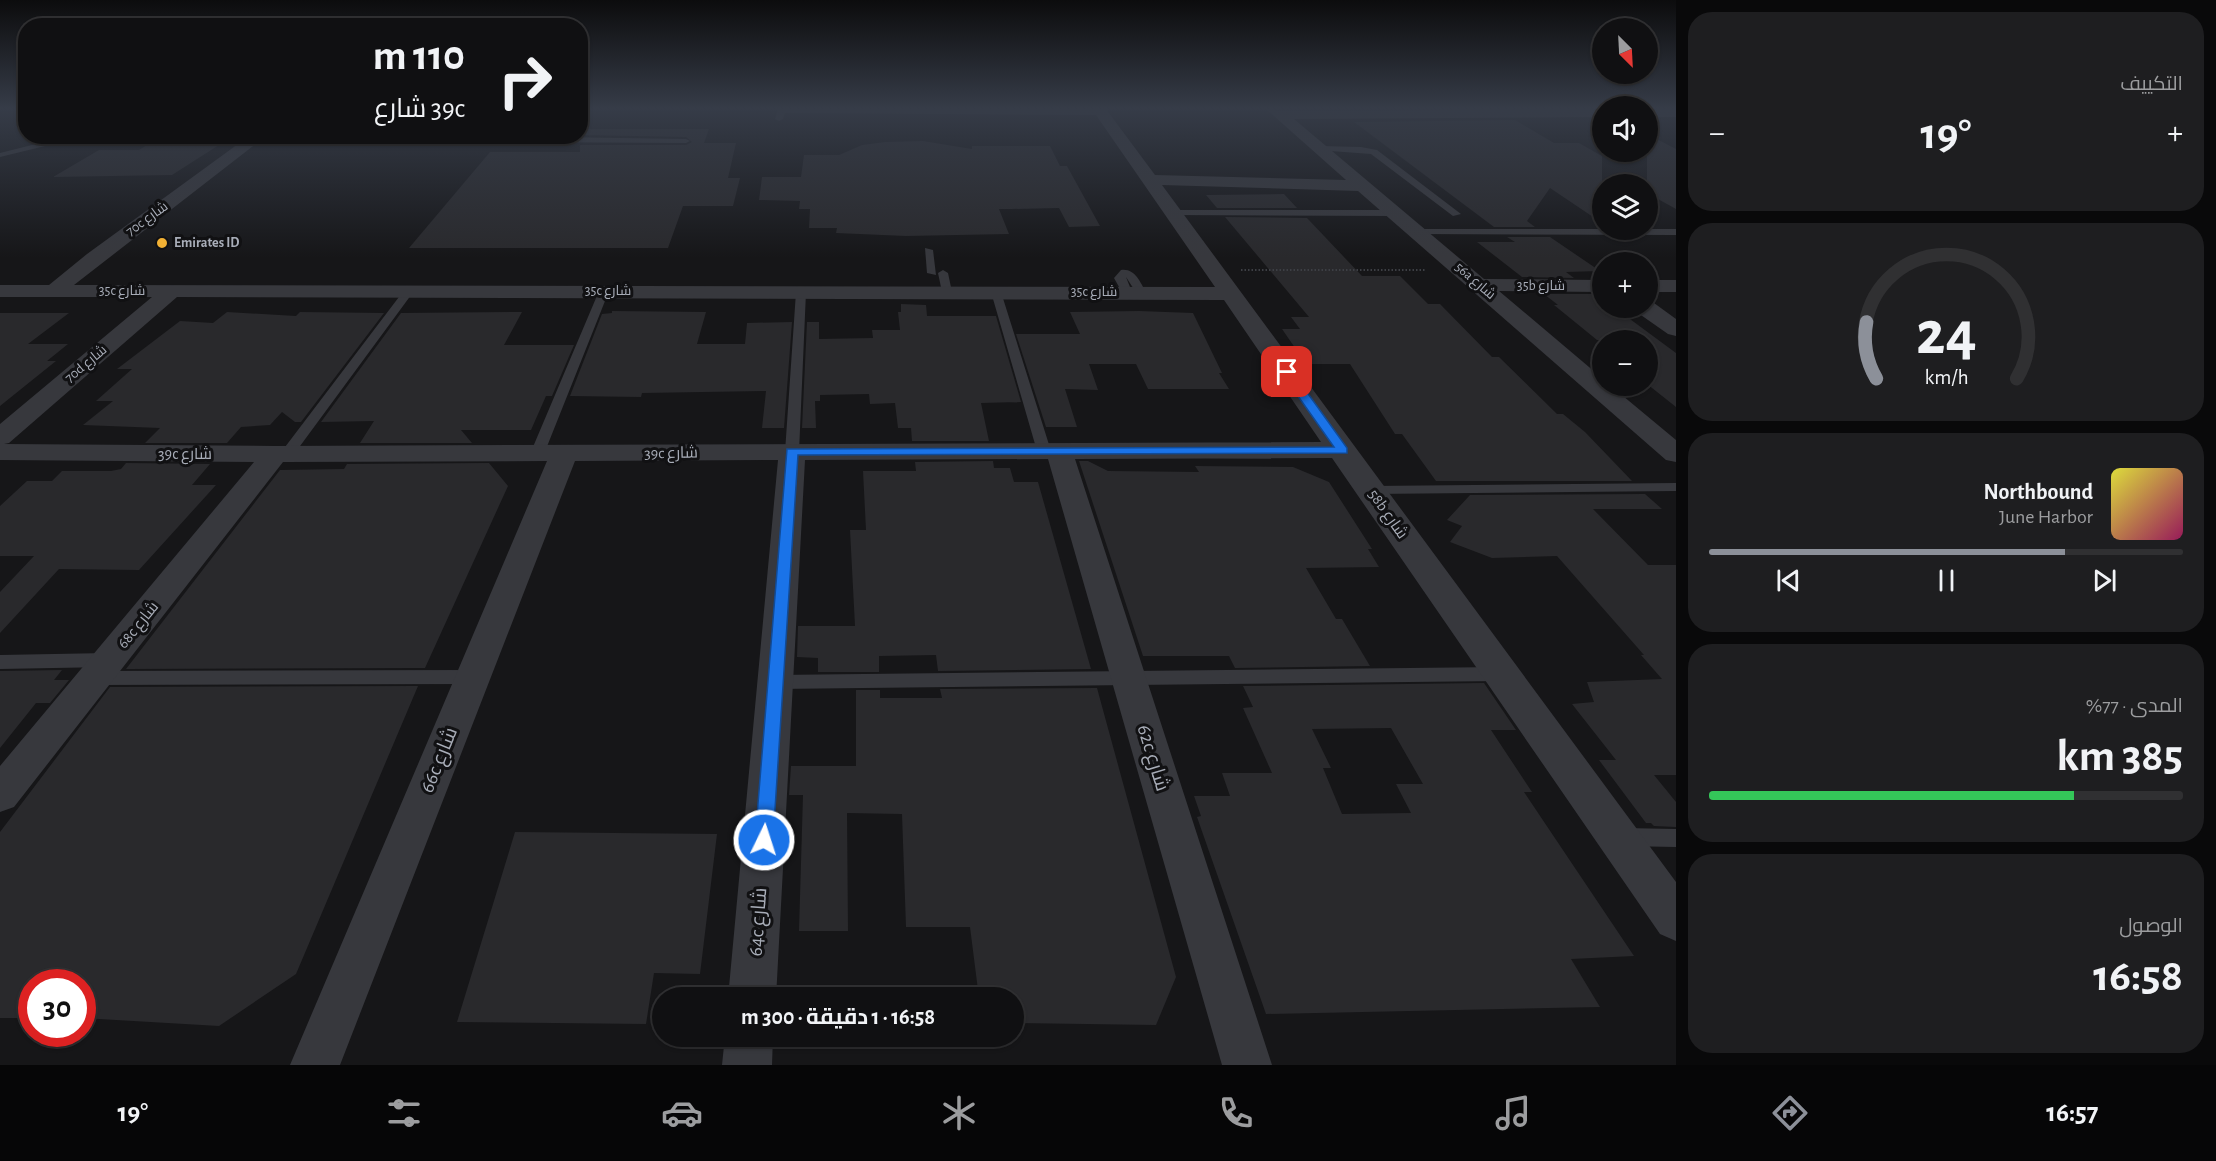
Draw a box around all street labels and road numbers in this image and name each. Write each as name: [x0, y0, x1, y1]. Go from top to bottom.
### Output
street label: 70c شارع: [123, 199, 171, 240]
street label: 56a شارع: [1452, 260, 1498, 303]
street label: 35b شارع: [1517, 279, 1565, 294]
street label: 35c شارع: [99, 284, 145, 299]
street label: 35c شارع: [585, 284, 631, 299]
street label: 35c شارع: [1071, 285, 1117, 300]
street label: 70d شارع: [62, 343, 110, 386]
street label: 39c شارع: [644, 444, 698, 464]
street label: 39c شارع: [158, 445, 212, 465]
street label: 58b شارع: [1363, 486, 1411, 543]
street label: 68c شارع: [114, 598, 164, 653]
street label: 62c شارع: [1131, 722, 1173, 794]
street label: 66c شارع: [417, 724, 464, 797]
street label: 64c شارع: [746, 887, 773, 957]

